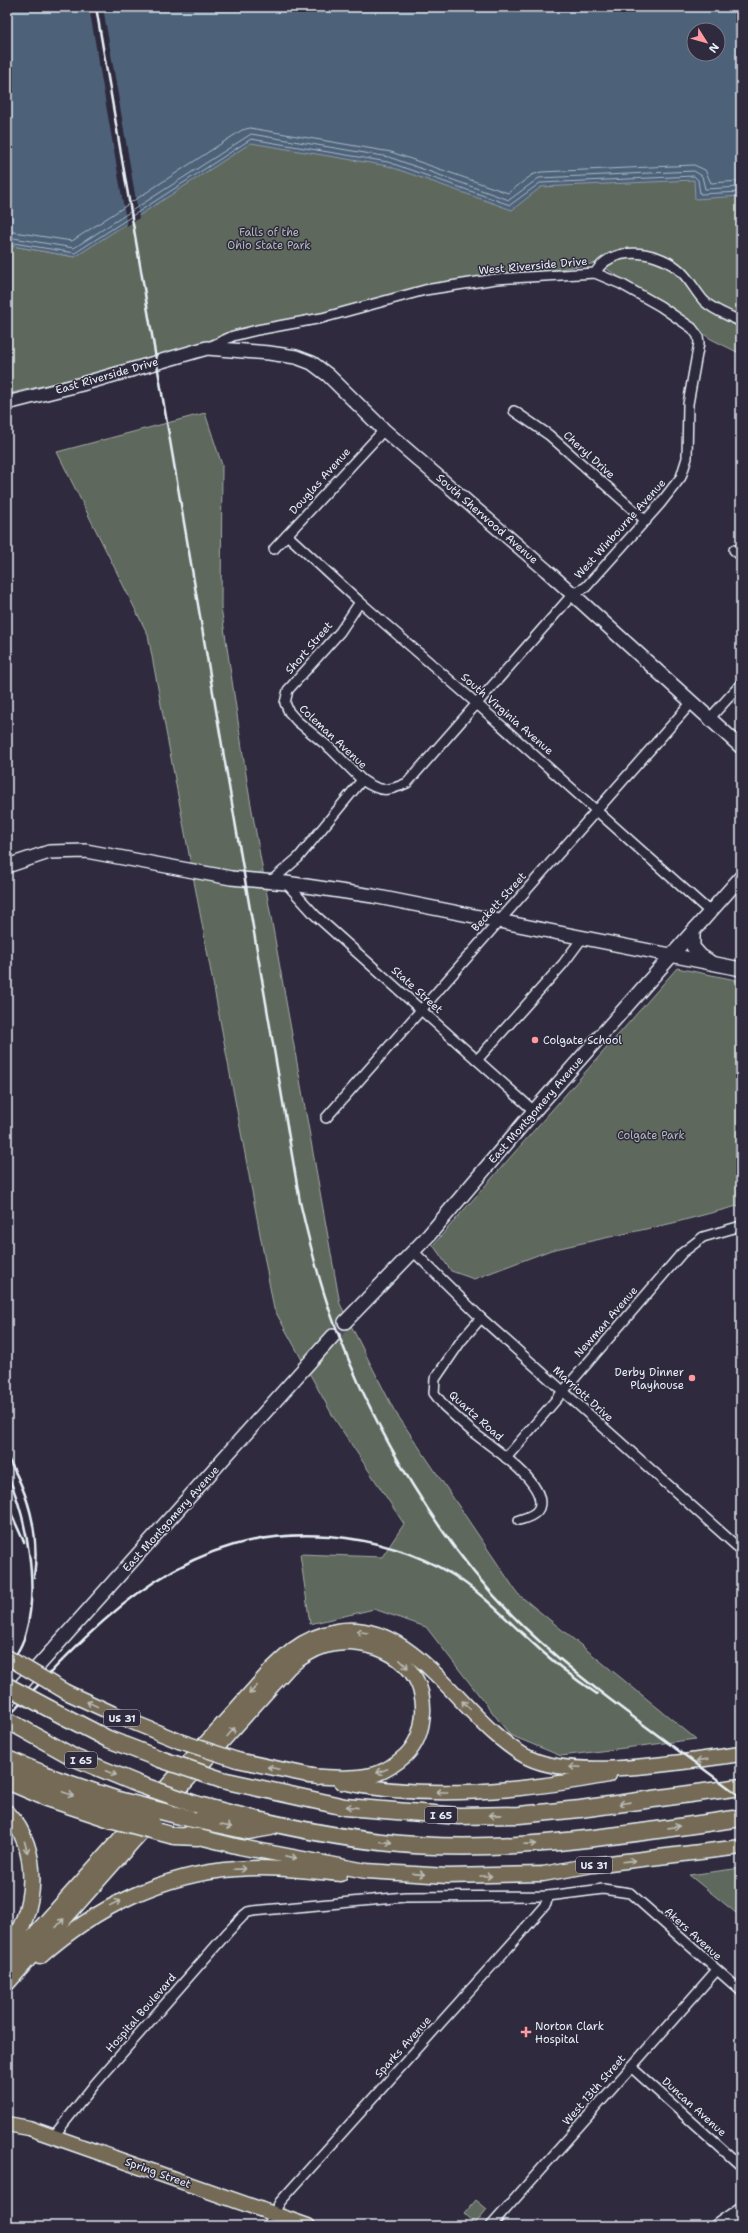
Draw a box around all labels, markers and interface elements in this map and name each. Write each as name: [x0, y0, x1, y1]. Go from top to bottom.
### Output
north arrow: [686, 22, 726, 62]
text: N: [705, 40, 722, 56]
park label: Falls of the Ohio State Park: [227, 225, 311, 253]
street label: West Riverside Drive: [478, 254, 588, 278]
street label: East Riverside Drive: [54, 354, 160, 398]
street label: Cheryl Drive: [560, 428, 618, 482]
street label: Douglas Avenue: [286, 444, 354, 518]
street label: South Sherwood Avenue: [433, 471, 541, 567]
street label: West Winbourne Avenue: [571, 476, 669, 582]
street label: Short Street: [282, 618, 336, 677]
street label: South Virginia Avenue: [458, 670, 556, 758]
street label: Coleman Avenue: [296, 702, 370, 772]
street label: Beckett Street: [468, 869, 530, 935]
street label: State Street: [388, 963, 446, 1017]
place label: Colgate School: [543, 1033, 622, 1048]
marker: Colgate School: [530, 1035, 540, 1045]
street label: East Montgomery Avenue: [485, 1053, 587, 1167]
park label: Colgate Park: [617, 1128, 685, 1143]
street label: Newman Avenue: [571, 1283, 641, 1361]
street label: Marriott Drive: [550, 1363, 616, 1425]
place label: Derby Dinner Playhouse: [615, 1365, 684, 1393]
marker: Derby Dinner Playhouse: [687, 1373, 697, 1383]
street label: Quartz Road: [446, 1388, 506, 1444]
street label: East Montgomery Avenue: [119, 1463, 223, 1575]
one-way arrow: [355, 1628, 368, 1636]
one-way arrow: [399, 1659, 409, 1669]
one-way arrow: [248, 1685, 258, 1695]
one-way arrow: [86, 1700, 98, 1707]
one-way arrow: [461, 1700, 470, 1710]
road number: US 31: [104, 1710, 140, 1726]
one-way arrow: [226, 1727, 236, 1737]
road number: I 65: [65, 1752, 97, 1768]
one-way arrow: [696, 1756, 709, 1764]
one-way arrow: [267, 1763, 280, 1771]
one-way arrow: [569, 1764, 582, 1771]
one-way arrow: [377, 1768, 389, 1776]
one-way arrow: [105, 1769, 117, 1777]
one-way arrow: [436, 1788, 449, 1796]
one-way arrow: [62, 1791, 74, 1799]
one-way arrow: [619, 1799, 632, 1807]
one-way arrow: [346, 1804, 359, 1811]
road number: I 65: [425, 1807, 457, 1823]
one-way arrow: [489, 1811, 502, 1819]
one-way arrow: [219, 1822, 232, 1830]
one-way arrow: [667, 1823, 680, 1831]
one-way arrow: [379, 1839, 392, 1846]
one-way arrow: [22, 1840, 30, 1853]
one-way arrow: [523, 1840, 536, 1848]
one-way arrow: [284, 1853, 297, 1861]
road number: US 31: [576, 1857, 612, 1873]
one-way arrow: [622, 1857, 635, 1865]
one-way arrow: [233, 1865, 246, 1873]
one-way arrow: [412, 1871, 425, 1878]
one-way arrow: [479, 1872, 492, 1880]
one-way arrow: [109, 1899, 121, 1906]
street label: Akers Avenue: [661, 1904, 725, 1964]
one-way arrow: [55, 1918, 64, 1928]
street label: Hospital Boulevard: [103, 1970, 180, 2056]
street label: Sparks Avenue: [371, 2013, 435, 2081]
place label: Norton Clark Hospital: [535, 2019, 604, 2047]
marker: Norton Clark Hospital: [520, 2026, 532, 2038]
street label: West 13th Street: [559, 2051, 629, 2129]
street label: Duncan Avenue: [659, 2074, 729, 2140]
street label: Spring Street: [123, 2154, 193, 2192]

